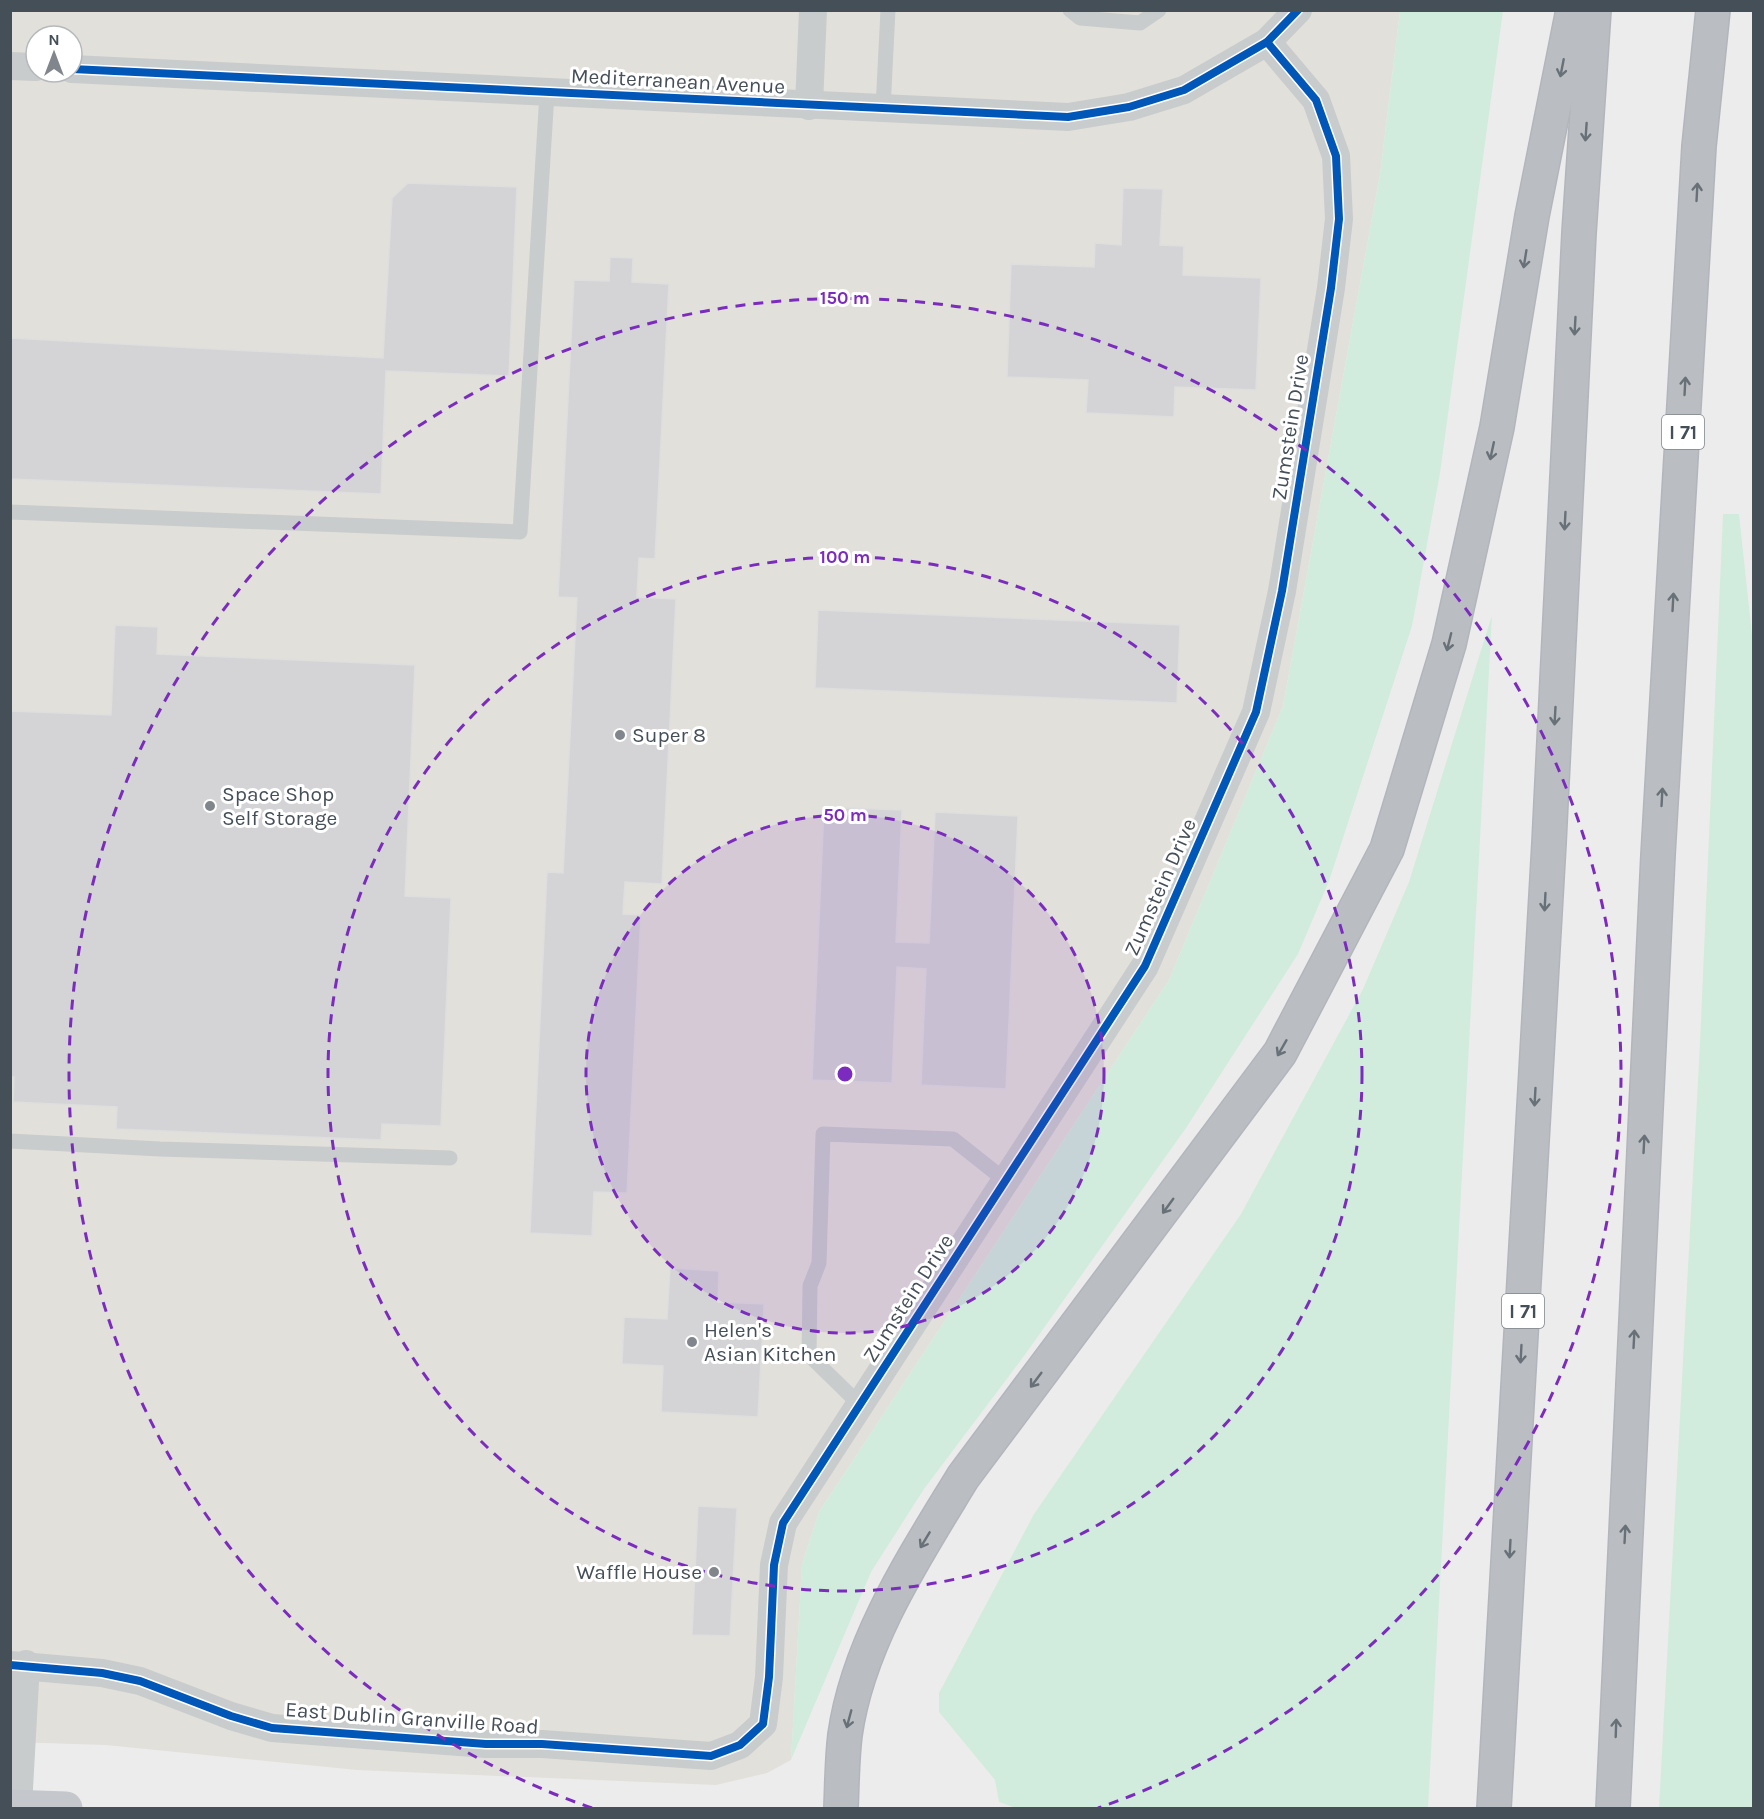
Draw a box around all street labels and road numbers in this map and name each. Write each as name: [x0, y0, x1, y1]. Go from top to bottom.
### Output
street label: Mediterranean Avenue: [570, 63, 786, 99]
street label: Zumstein Drive: [1267, 352, 1313, 502]
road number: I 71: [1662, 415, 1704, 449]
street label: Zumstein Drive: [1119, 815, 1201, 959]
street label: Zumstein Drive: [858, 1230, 958, 1366]
road number: I 71: [1502, 1294, 1544, 1328]
street label: East Dublin Granville Road: [284, 1697, 540, 1739]

